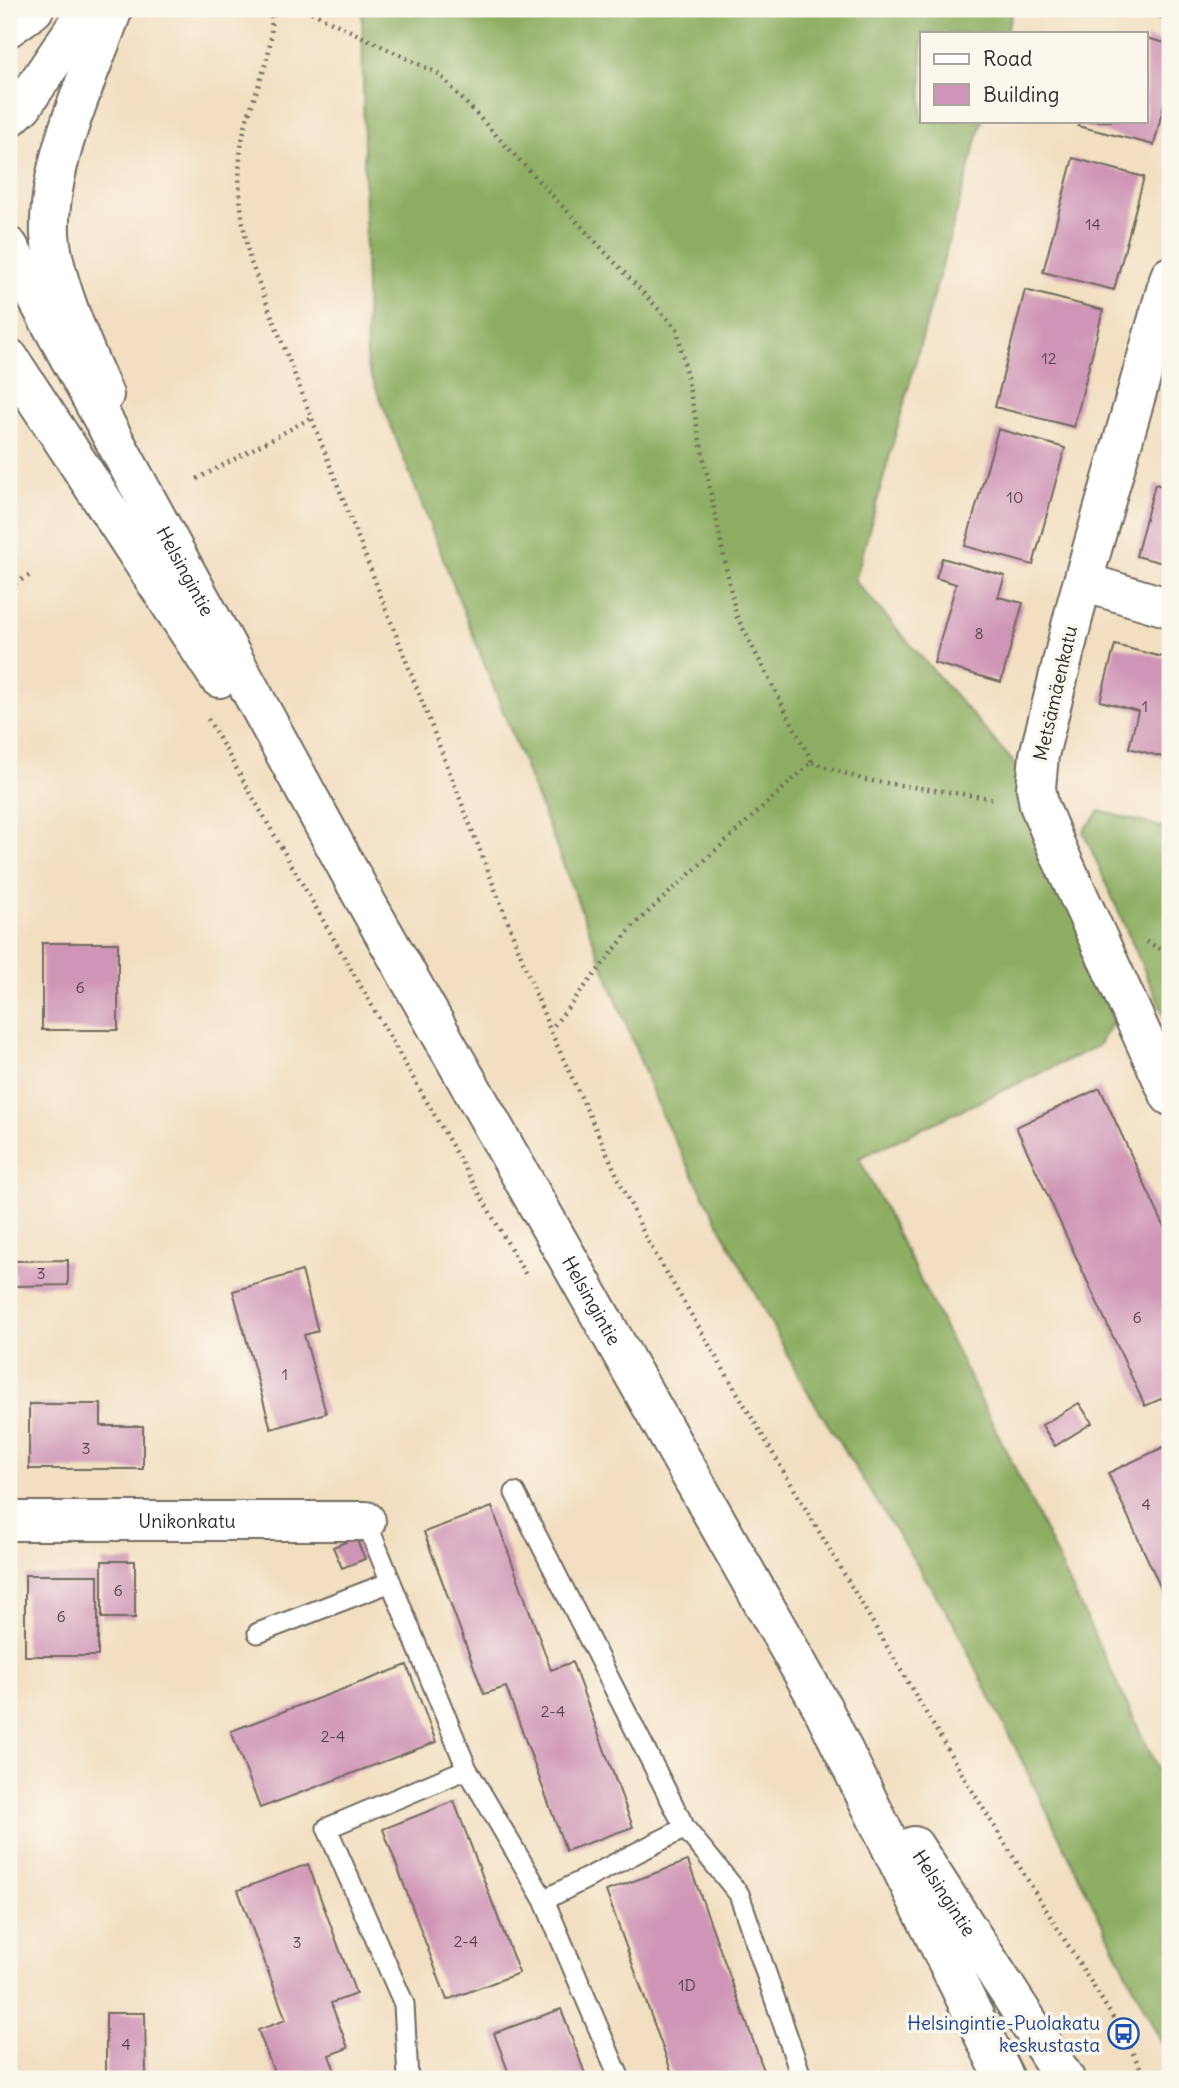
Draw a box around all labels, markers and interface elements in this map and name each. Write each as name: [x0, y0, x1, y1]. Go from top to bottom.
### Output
legend: [920, 32, 1148, 122]
text: Road: [983, 45, 1032, 72]
text: Building: [983, 81, 1059, 108]
house number: 14: [1085, 214, 1101, 234]
house number: 12: [1041, 348, 1057, 368]
house number: 10: [1007, 487, 1023, 507]
street label: Helsingintie: [151, 522, 220, 620]
house number: 8: [974, 623, 984, 643]
street label: Metsämäenkatu: [1028, 623, 1082, 763]
house number: 1: [1142, 696, 1148, 716]
house number: 6: [75, 977, 85, 997]
street label: Helsingintie: [557, 1252, 626, 1349]
house number: 3: [36, 1263, 46, 1283]
house number: 6: [1132, 1307, 1142, 1327]
house number: 1: [282, 1364, 288, 1384]
house number: 3: [81, 1438, 91, 1458]
house number: 4: [1141, 1494, 1151, 1514]
street label: Unikonkatu: [138, 1509, 236, 1533]
house number: 6: [113, 1580, 123, 1600]
house number: 6: [56, 1606, 66, 1626]
house number: 2-4: [541, 1701, 565, 1721]
house number: 2-4: [321, 1726, 345, 1746]
street label: Helsingintie: [908, 1845, 981, 1941]
house number: 2-4: [454, 1931, 478, 1951]
house number: 3: [292, 1932, 302, 1952]
house number: 1D: [678, 1975, 696, 1995]
place label: Helsingintie-Puolakatu keskustasta: [907, 2011, 1100, 2057]
bus stop icon: Helsingintie-Puolakatu keskustasta: [1106, 2017, 1140, 2051]
house number: 4: [121, 2034, 131, 2054]

